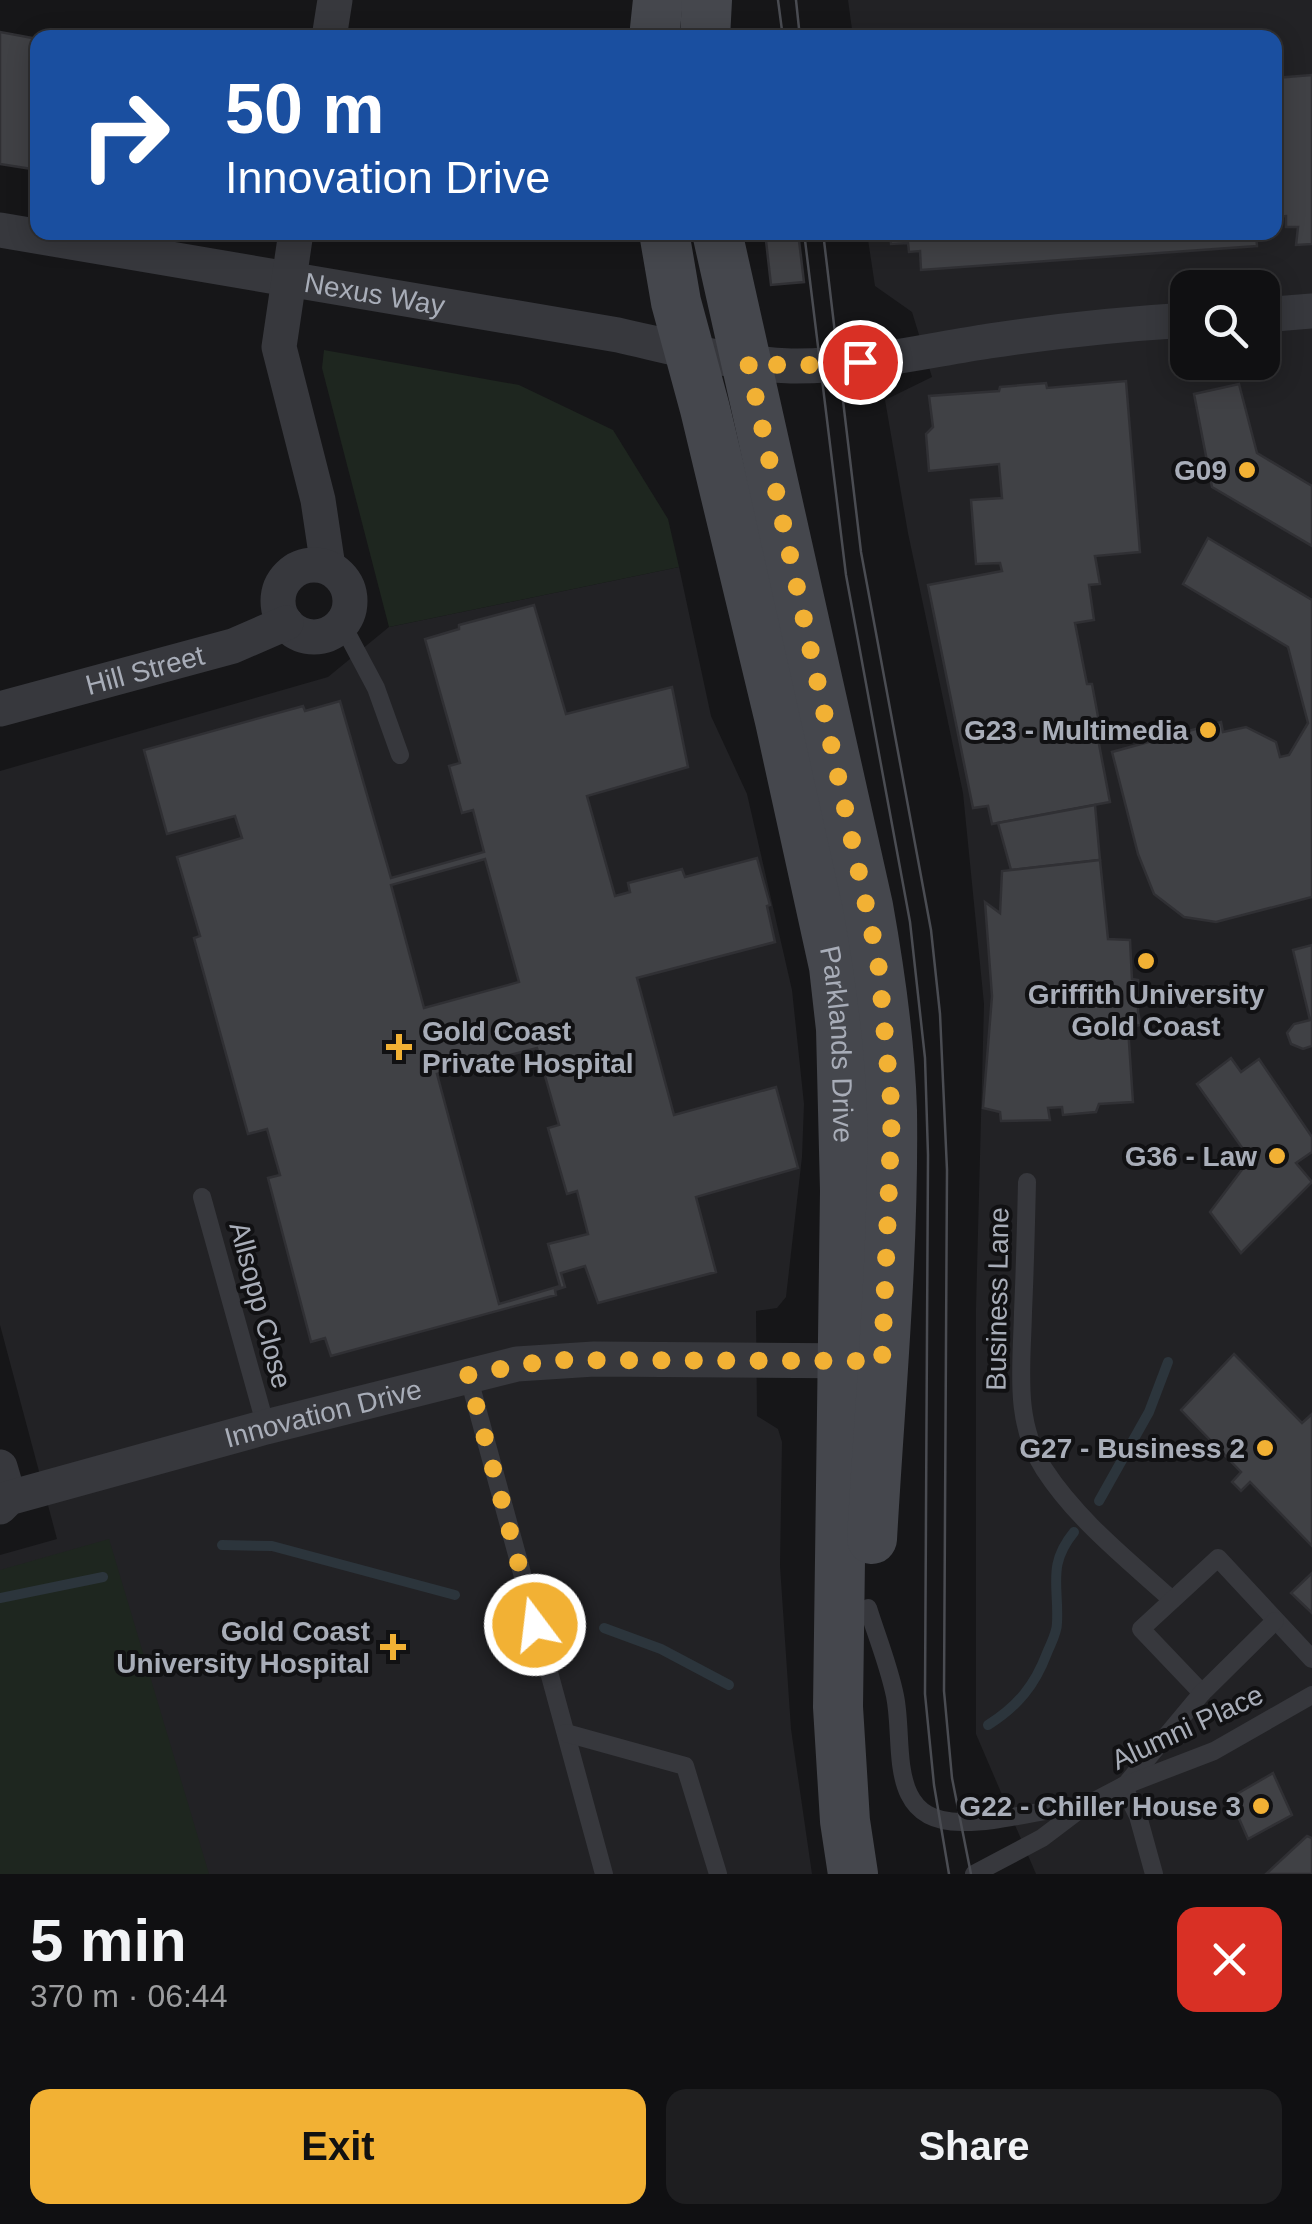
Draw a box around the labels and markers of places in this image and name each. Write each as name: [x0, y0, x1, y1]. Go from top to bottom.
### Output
pin: [818, 320, 903, 405]
place label: G09: [1174, 455, 1227, 486]
marker: G09: [1236, 459, 1258, 481]
place label: G23 - Multimedia: [964, 715, 1188, 746]
marker: G23 - Multimedia: [1197, 719, 1219, 741]
marker: Griffith University Gold Coast: [1135, 950, 1157, 972]
place label: Griffith University Gold Coast: [1028, 979, 1265, 1042]
place label: Gold Coast Private Hospital: [422, 1016, 634, 1079]
marker: Gold Coast Private Hospital: [386, 1034, 412, 1060]
place label: G36 - Law: [1125, 1141, 1257, 1172]
marker: G36 - Law: [1266, 1145, 1288, 1167]
place label: G27 - Business 2: [1019, 1433, 1245, 1464]
marker: G27 - Business 2: [1254, 1437, 1276, 1459]
place label: Gold Coast University Hospital: [116, 1616, 370, 1679]
marker: Gold Coast University Hospital: [380, 1634, 406, 1660]
place label: G22 - Chiller House 3: [959, 1791, 1241, 1822]
marker: G22 - Chiller House 3: [1250, 1795, 1272, 1817]

